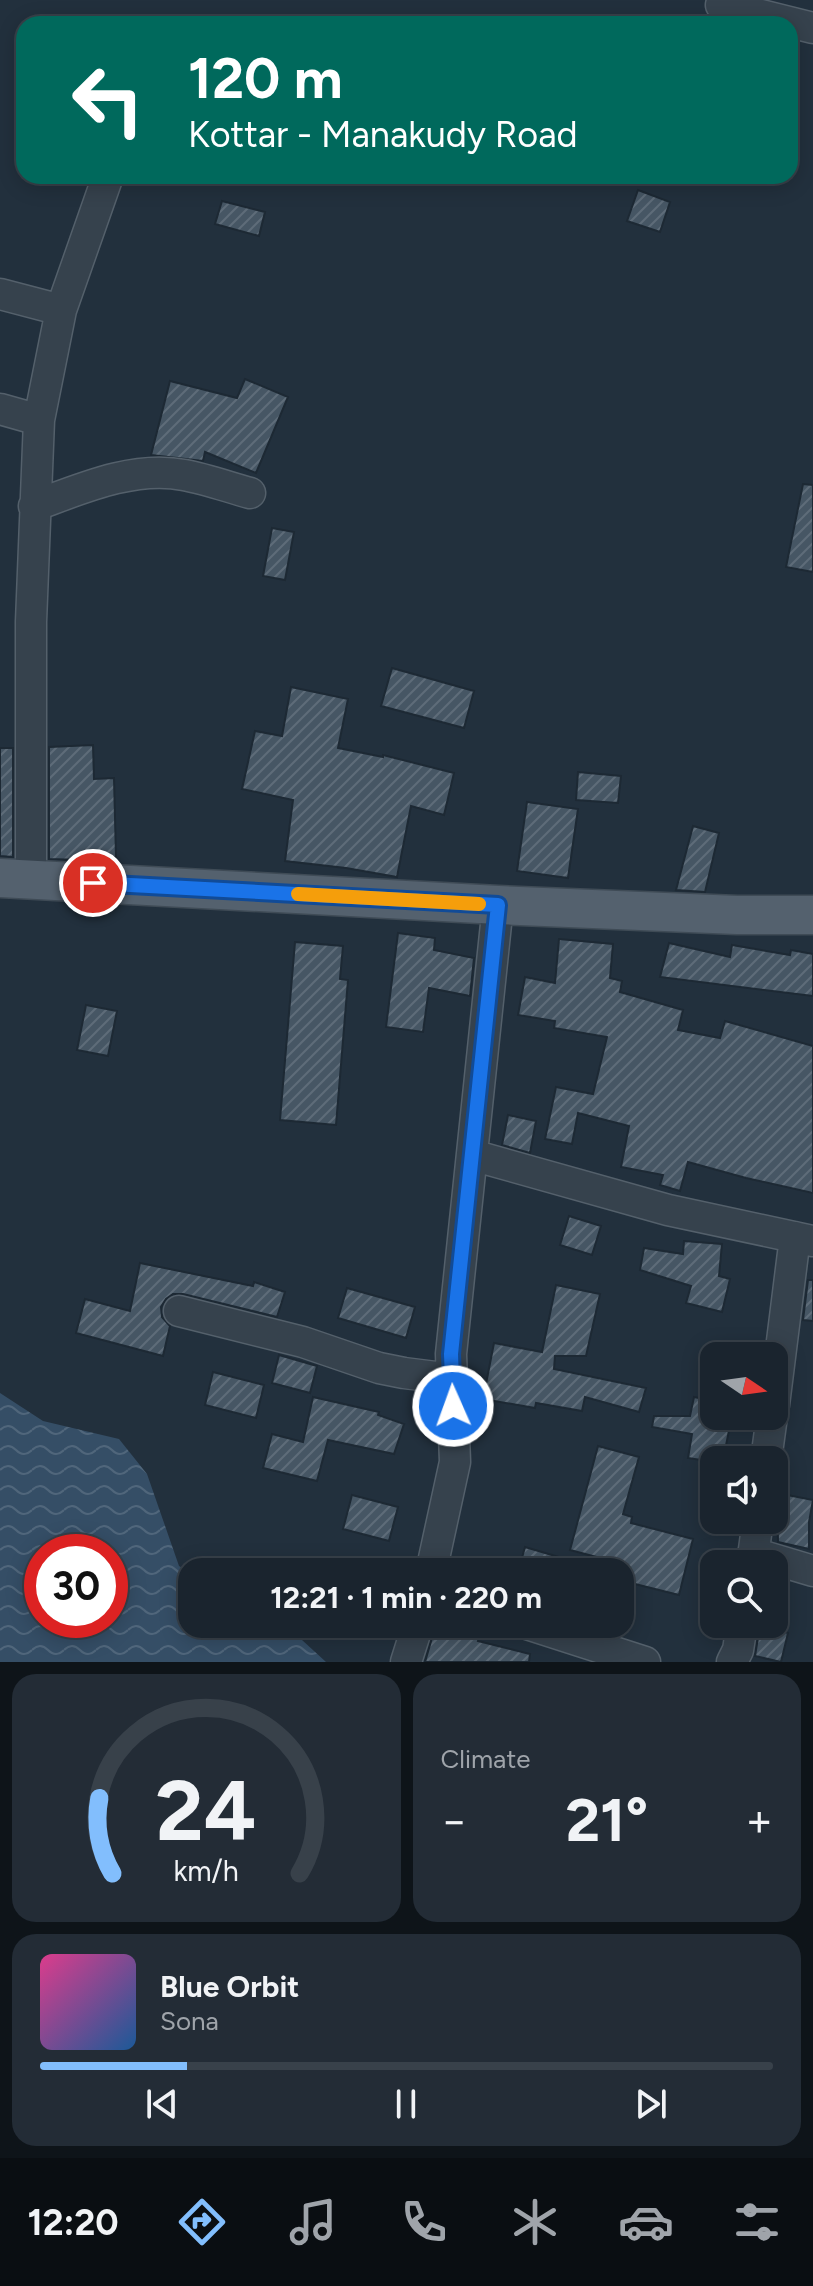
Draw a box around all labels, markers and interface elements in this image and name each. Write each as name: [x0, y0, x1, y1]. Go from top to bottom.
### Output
text: 120 m: [188, 45, 343, 112]
icon: left: [56, 48, 160, 152]
text: Kottar - Manakudy Road: [188, 113, 578, 156]
pin: [59, 849, 127, 917]
icon: arrive: [71, 861, 115, 905]
north arrow: [700, 1342, 788, 1430]
map controls: [700, 1342, 788, 1638]
position arrow: [411, 1364, 495, 1448]
button: sound: [700, 1446, 788, 1534]
speed limit sign: 30: [24, 1534, 128, 1638]
button: search: [700, 1550, 788, 1638]
text: 12:21 · 1 min · 220 m: [270, 1579, 542, 1616]
text: Climate: [441, 1743, 530, 1775]
text: 24: [156, 1761, 257, 1861]
text: 21°: [565, 1784, 648, 1856]
text: −: [441, 1794, 468, 1847]
text: +: [746, 1794, 773, 1847]
text: km/h: [174, 1854, 239, 1888]
text: Blue Orbit: [160, 1968, 299, 2005]
text: Sona: [160, 2005, 219, 2037]
icon: previous: [140, 2082, 184, 2126]
icon: pause: [384, 2082, 428, 2126]
icon: next: [629, 2082, 673, 2126]
icon: directions: [174, 2194, 230, 2250]
icon: music: [285, 2194, 341, 2250]
icon: phone: [396, 2194, 452, 2250]
icon: climate: [507, 2194, 563, 2250]
icon: car: [618, 2194, 674, 2250]
icon: filters: [729, 2194, 785, 2250]
text: 12:20: [28, 2201, 119, 2244]

